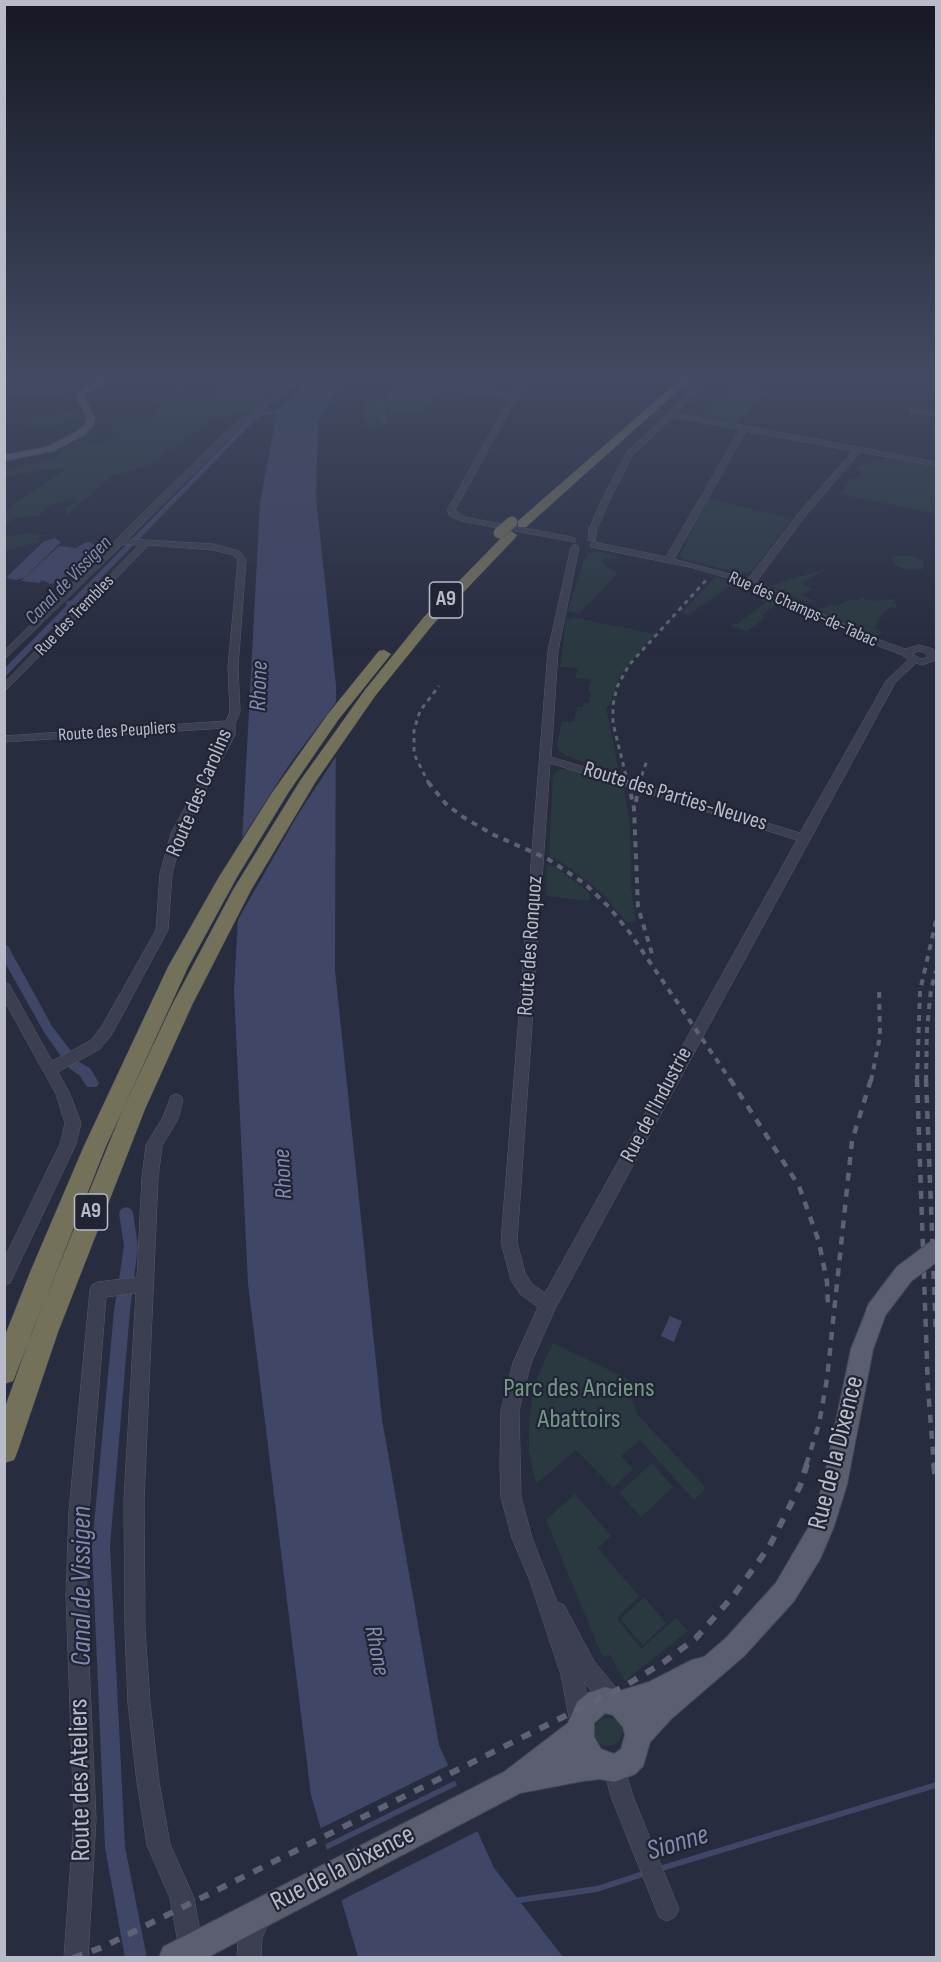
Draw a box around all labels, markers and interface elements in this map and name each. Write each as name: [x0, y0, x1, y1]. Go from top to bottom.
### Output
water label: Canal de Vissigen: [21, 532, 117, 630]
street label: Rue des Champs-de-Tabac: [725, 567, 881, 653]
street label: Rue des Trembles: [31, 571, 119, 661]
road number: A9: [430, 582, 462, 618]
water label: Rhone: [245, 660, 275, 712]
street label: Route des Peupliers: [57, 717, 177, 747]
street label: Route des Carolins: [161, 725, 239, 861]
street label: Route des Parties-Neuves: [580, 757, 770, 837]
street label: Route des Ronquoz: [513, 875, 549, 1017]
street label: Rue de l'Industrie: [616, 1043, 698, 1167]
water label: Rhone: [268, 1148, 300, 1200]
road number: A9: [74, 1194, 107, 1230]
park label: Parc des Anciens Abattoirs: [503, 1373, 655, 1436]
street label: Rue de la Dixence: [802, 1373, 872, 1533]
water label: Canal de Vissigen: [66, 1506, 100, 1666]
water label: Rhone: [357, 1624, 395, 1678]
street label: Route des Ateliers: [63, 1698, 99, 1862]
street label: Rue de la Dixence: [266, 1819, 420, 1919]
water label: Sionne: [643, 1819, 713, 1869]

